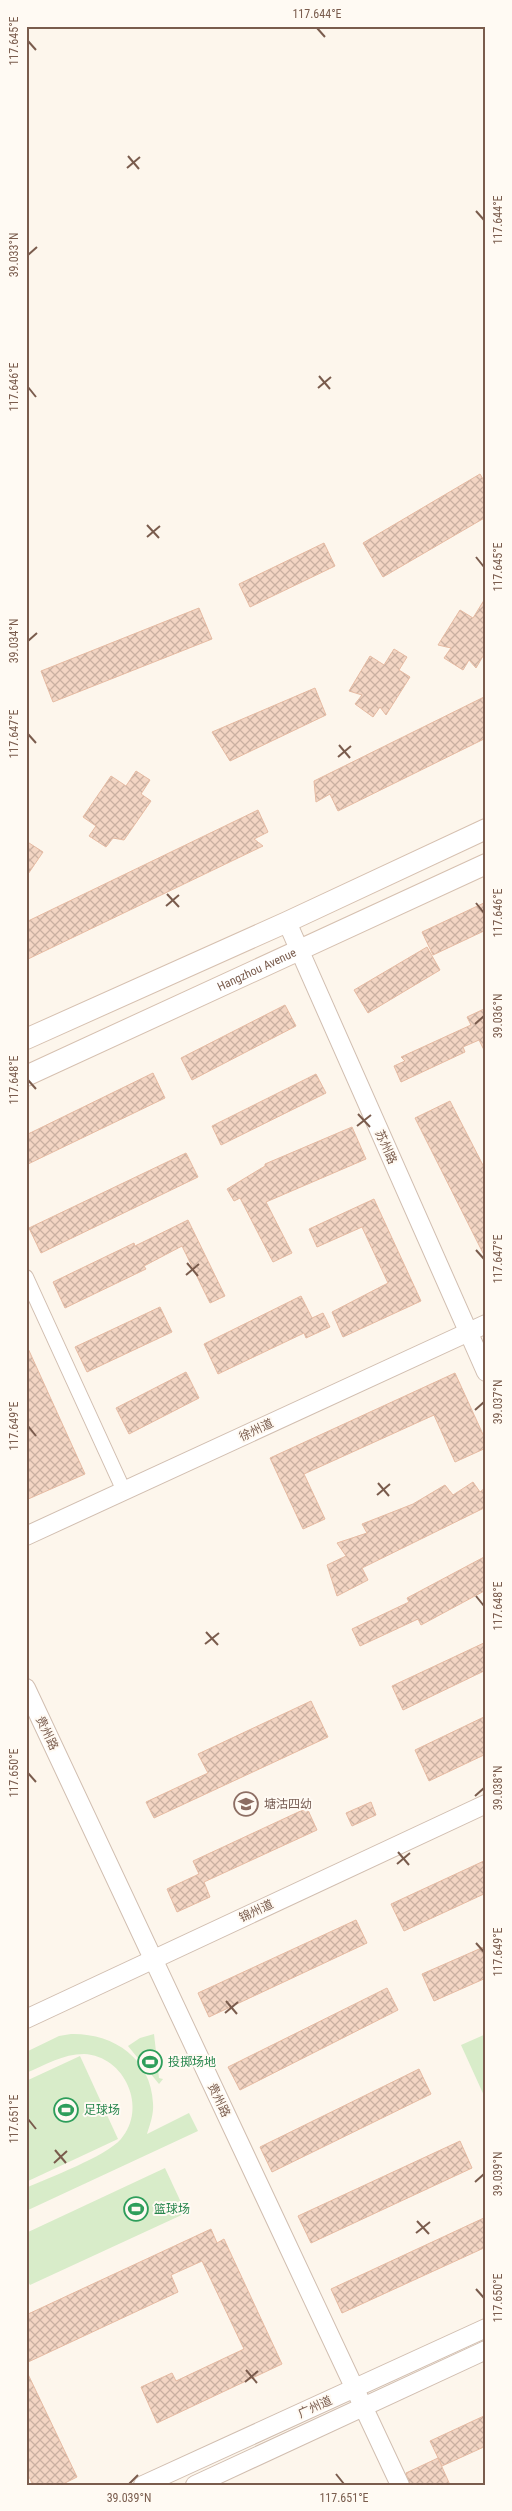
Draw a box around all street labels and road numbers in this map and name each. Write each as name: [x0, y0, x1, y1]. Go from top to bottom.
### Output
street label: Hangzhou Avenue: [215, 945, 299, 994]
street label: 苏州路: [372, 1128, 400, 1166]
street label: 徐州道: [237, 1416, 275, 1444]
street label: 贵州路: [33, 1714, 61, 1752]
street label: 锦州道: [237, 1897, 275, 1925]
street label: 贵州路: [205, 2081, 233, 2119]
street label: 广州道: [296, 2393, 334, 2421]

